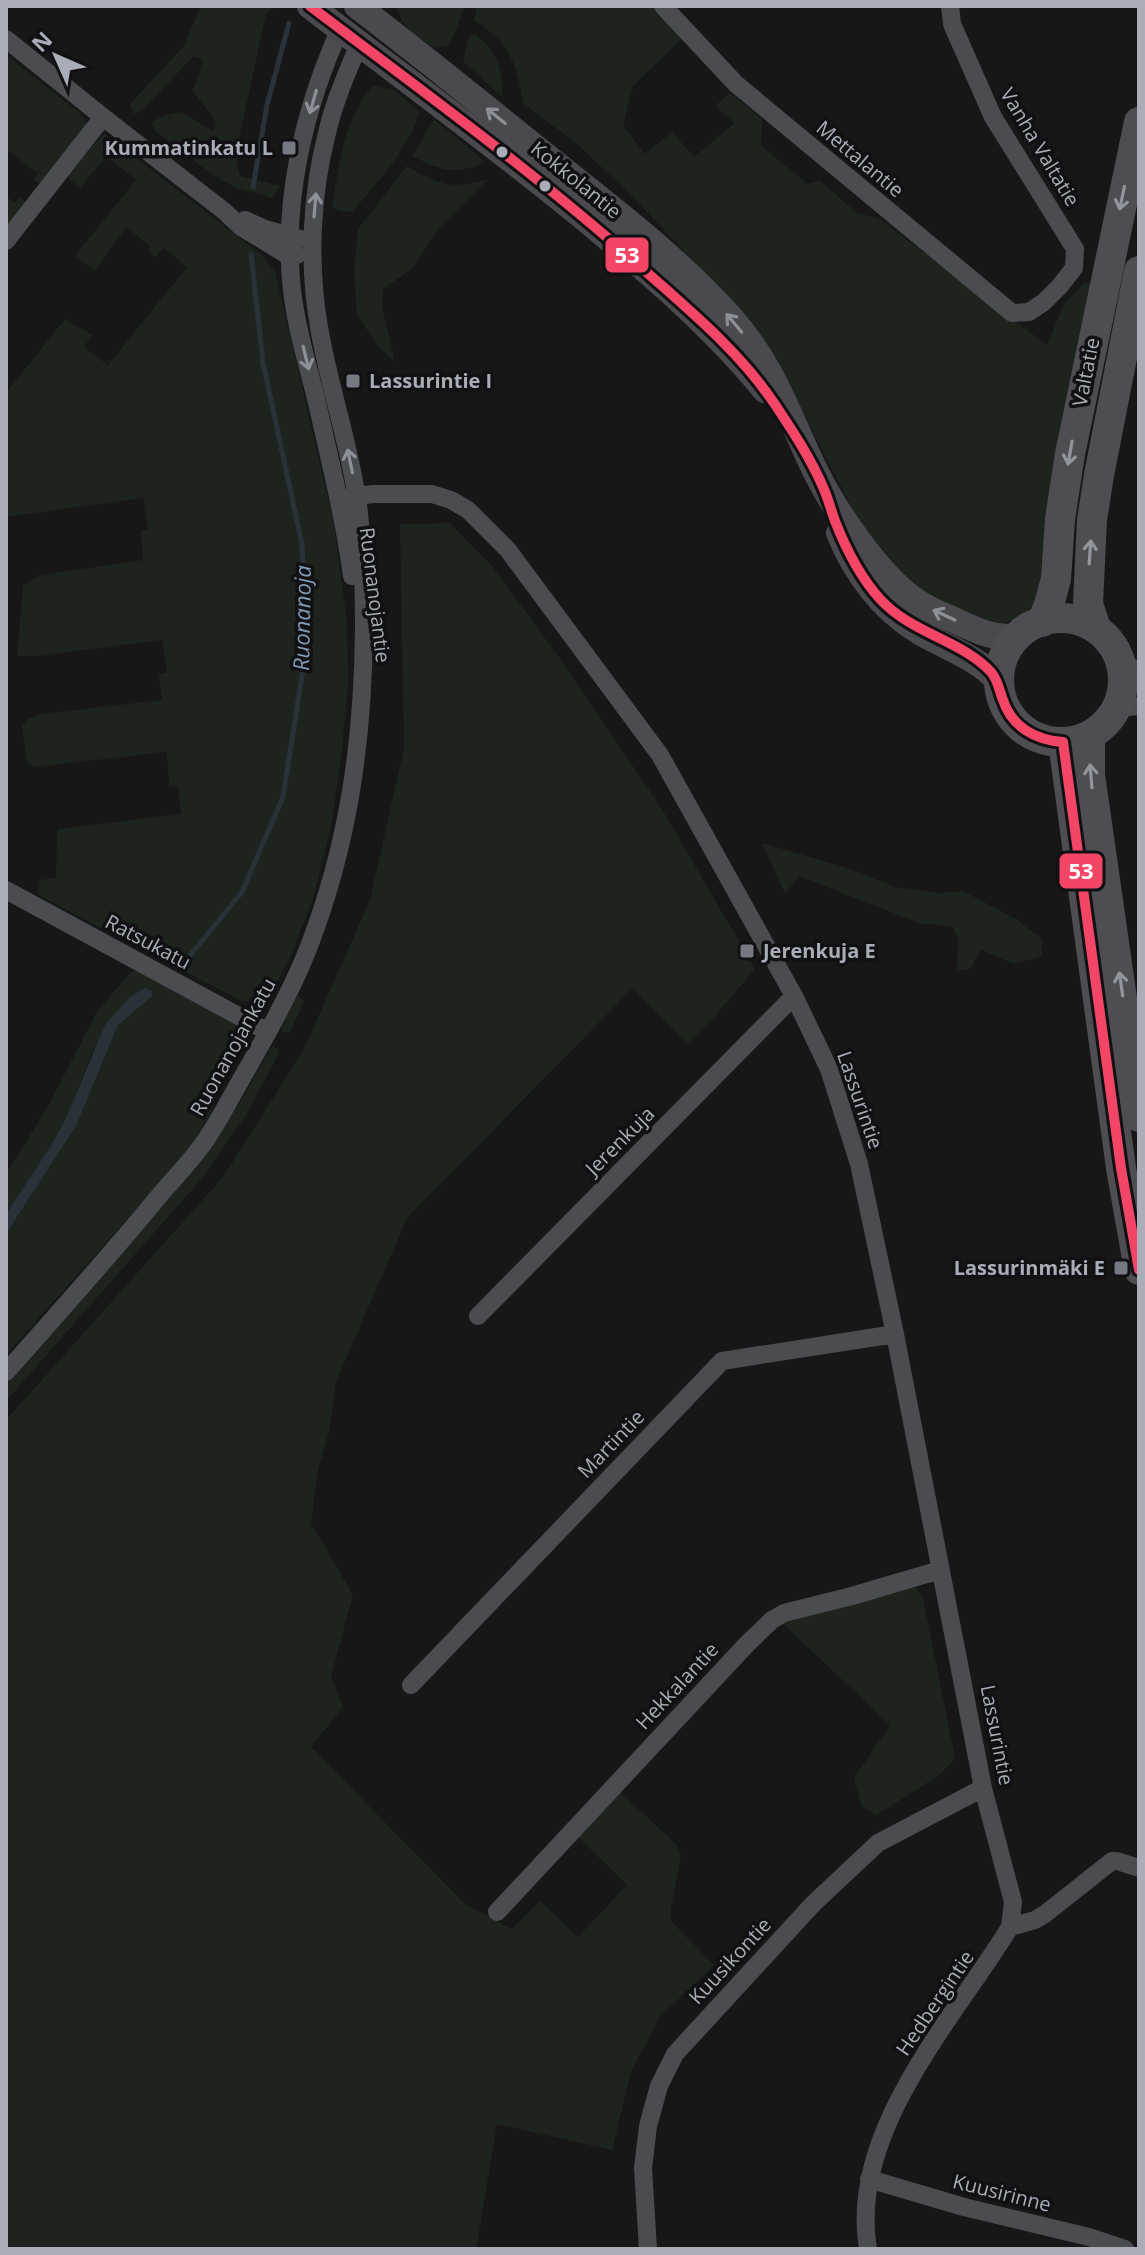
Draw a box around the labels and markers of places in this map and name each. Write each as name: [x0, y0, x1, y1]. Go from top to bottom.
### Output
place label: Kummatinkatu L: [104, 134, 273, 161]
marker: Kummatinkatu L: [280, 139, 298, 157]
unlabelled marker: [494, 144, 510, 160]
unlabelled marker: [537, 178, 553, 194]
place label: Lassurintie I: [369, 367, 492, 394]
marker: Lassurintie I: [344, 372, 362, 390]
place label: Jerenkuja E: [761, 937, 876, 964]
marker: Jerenkuja E: [738, 942, 756, 960]
place label: Lassurinmäki E: [954, 1254, 1105, 1281]
marker: Lassurinmäki E: [1112, 1259, 1130, 1277]

